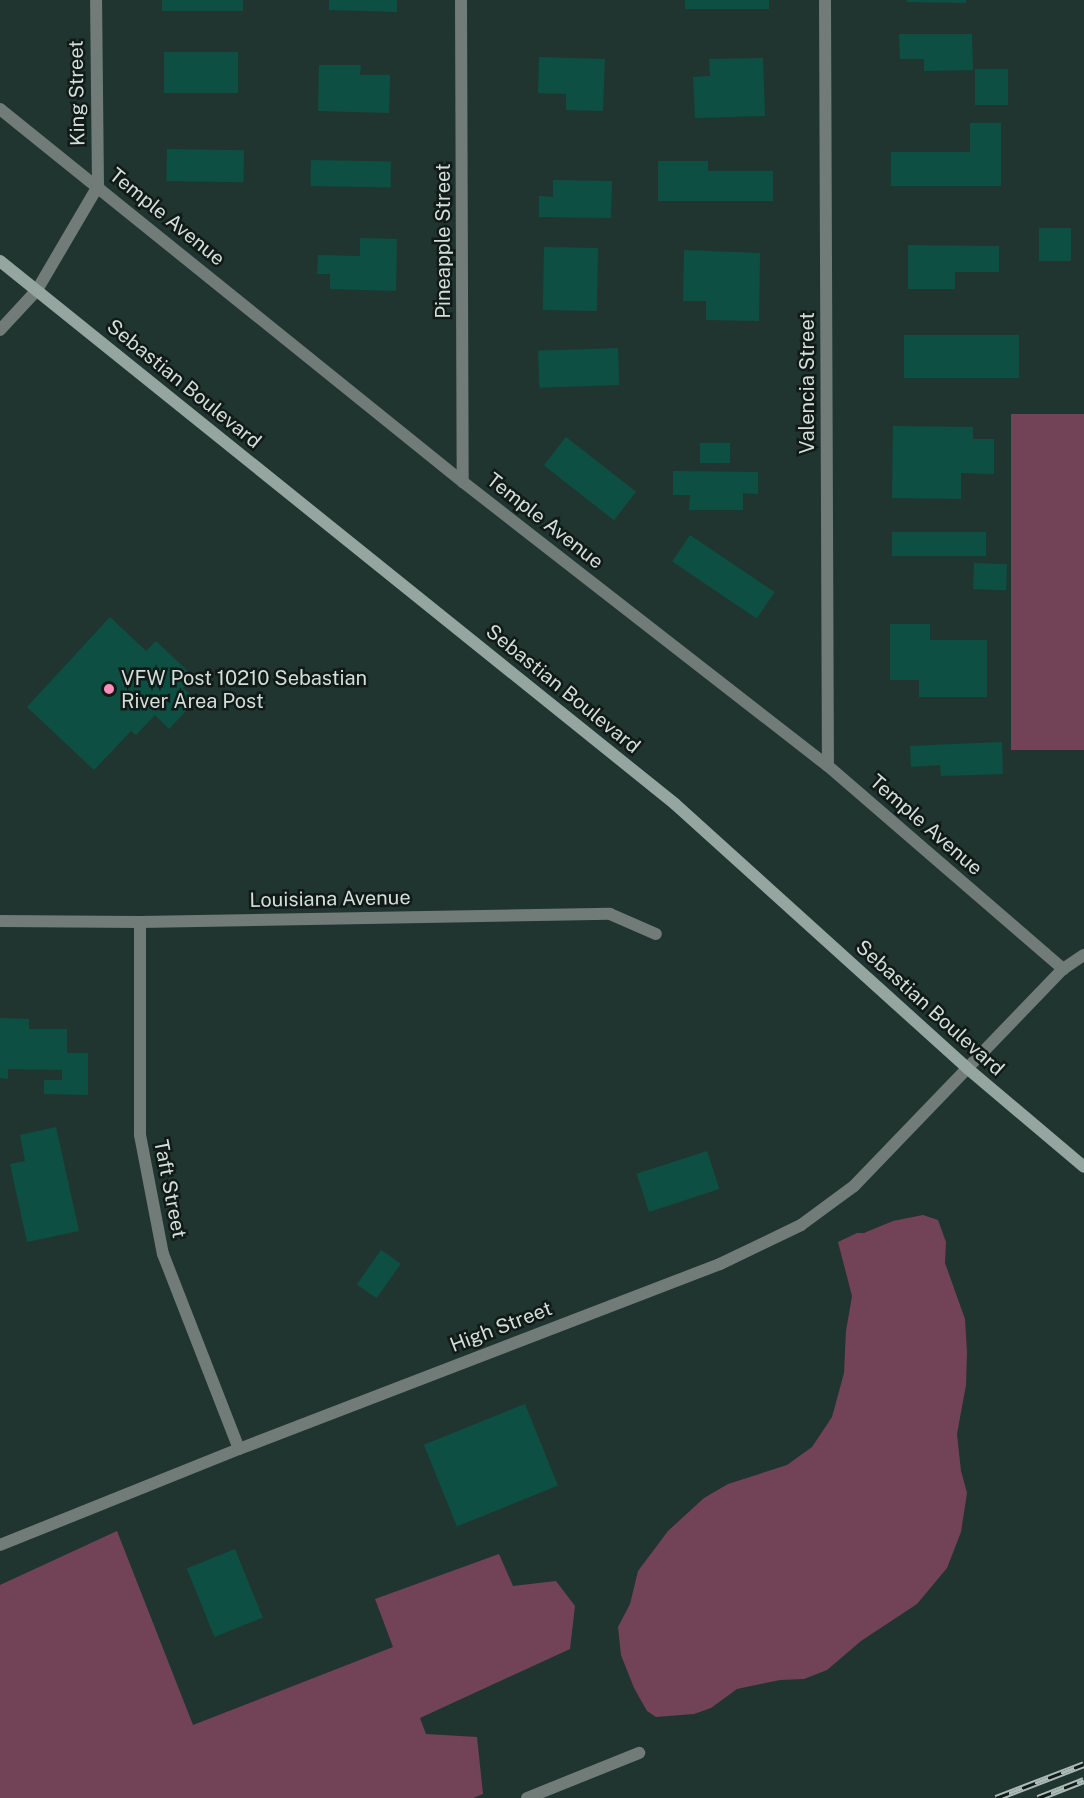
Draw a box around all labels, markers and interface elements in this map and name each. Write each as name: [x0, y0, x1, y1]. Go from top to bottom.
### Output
street label: King Street: [64, 40, 90, 146]
street label: Temple Avenue: [104, 163, 230, 271]
street label: Pineapple Street: [431, 163, 455, 319]
street label: Valencia Street: [795, 312, 819, 454]
street label: Sebastian Boulevard: [102, 314, 266, 454]
street label: Temple Avenue: [482, 468, 608, 574]
street label: Sebastian Boulevard: [481, 619, 645, 759]
place label: VFW Post 10210 Sebastian River Area Post: [121, 666, 367, 713]
marker: VFW Post 10210 Sebastian River Area Post: [102, 682, 116, 696]
street label: Temple Avenue: [865, 770, 987, 880]
street label: Louisiana Avenue: [249, 886, 411, 912]
street label: Sebastian Boulevard: [851, 935, 1009, 1081]
street label: Taft Street: [149, 1138, 191, 1240]
street label: High Street: [447, 1297, 555, 1357]

